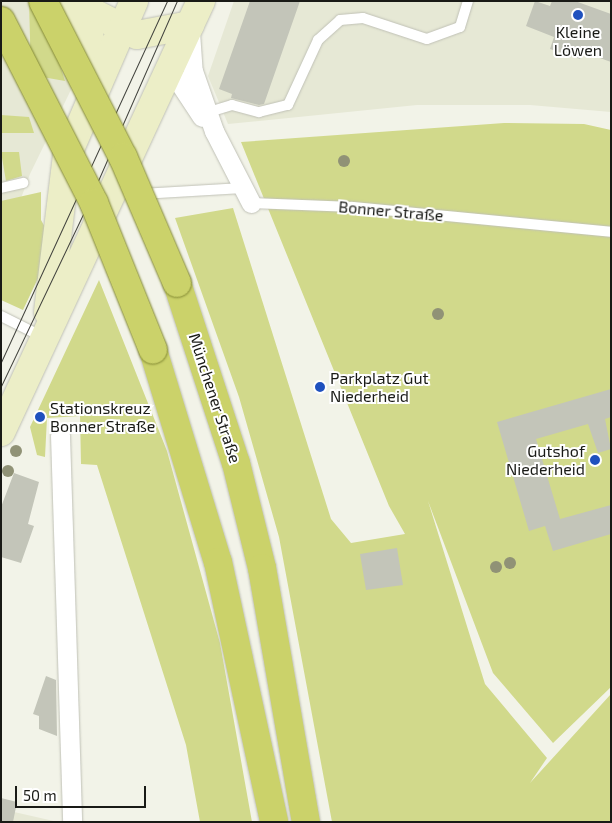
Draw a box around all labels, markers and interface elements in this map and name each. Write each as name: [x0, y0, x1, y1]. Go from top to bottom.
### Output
marker: Kleine Löwen: [572, 9, 584, 21]
place label: Kleine Löwen: [554, 22, 602, 60]
street label: Bonner Straße: [337, 197, 445, 225]
street label: Münchener Straße: [185, 331, 245, 465]
place label: Parkplatz Gut Niederheid: [330, 368, 429, 406]
marker: Parkplatz Gut Niederheid: [314, 381, 326, 393]
place label: Stationskreuz Bonner Straße: [50, 398, 156, 436]
marker: Stationskreuz Bonner Straße: [34, 411, 46, 423]
place label: Gutshof Niederheid: [506, 441, 585, 479]
marker: Gutshof Niederheid: [589, 454, 601, 466]
scale bar: [18, 776, 149, 808]
text: 50 m: [23, 786, 57, 804]

